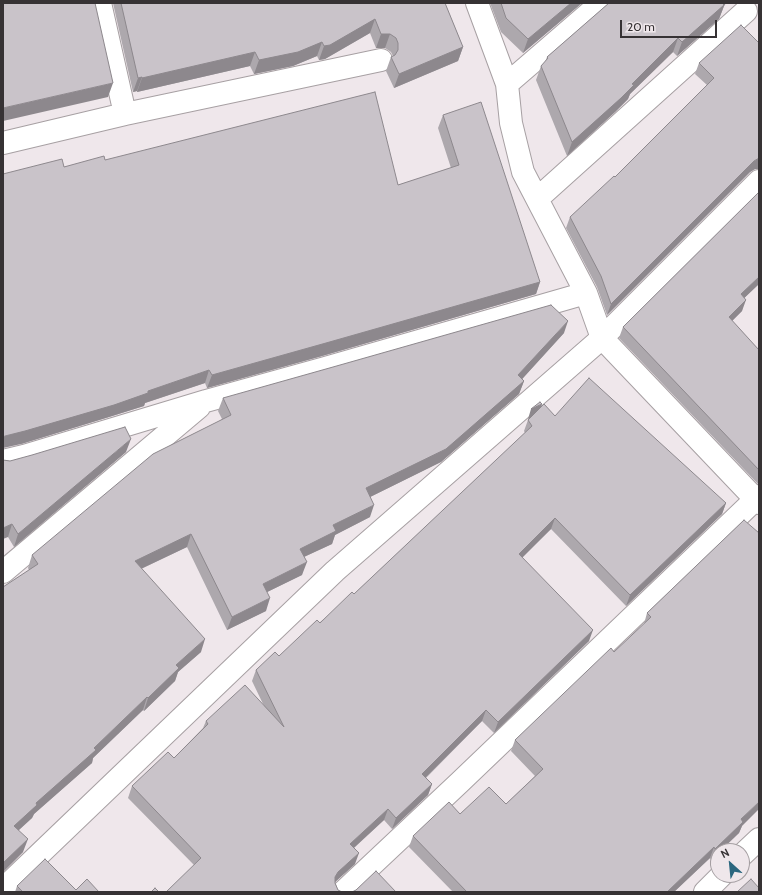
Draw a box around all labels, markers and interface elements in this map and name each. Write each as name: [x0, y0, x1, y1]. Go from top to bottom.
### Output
scale bar: [622, 12, 719, 38]
text: 20 m: [627, 19, 655, 34]
north arrow: [710, 843, 750, 883]
text: N: [718, 845, 732, 861]

